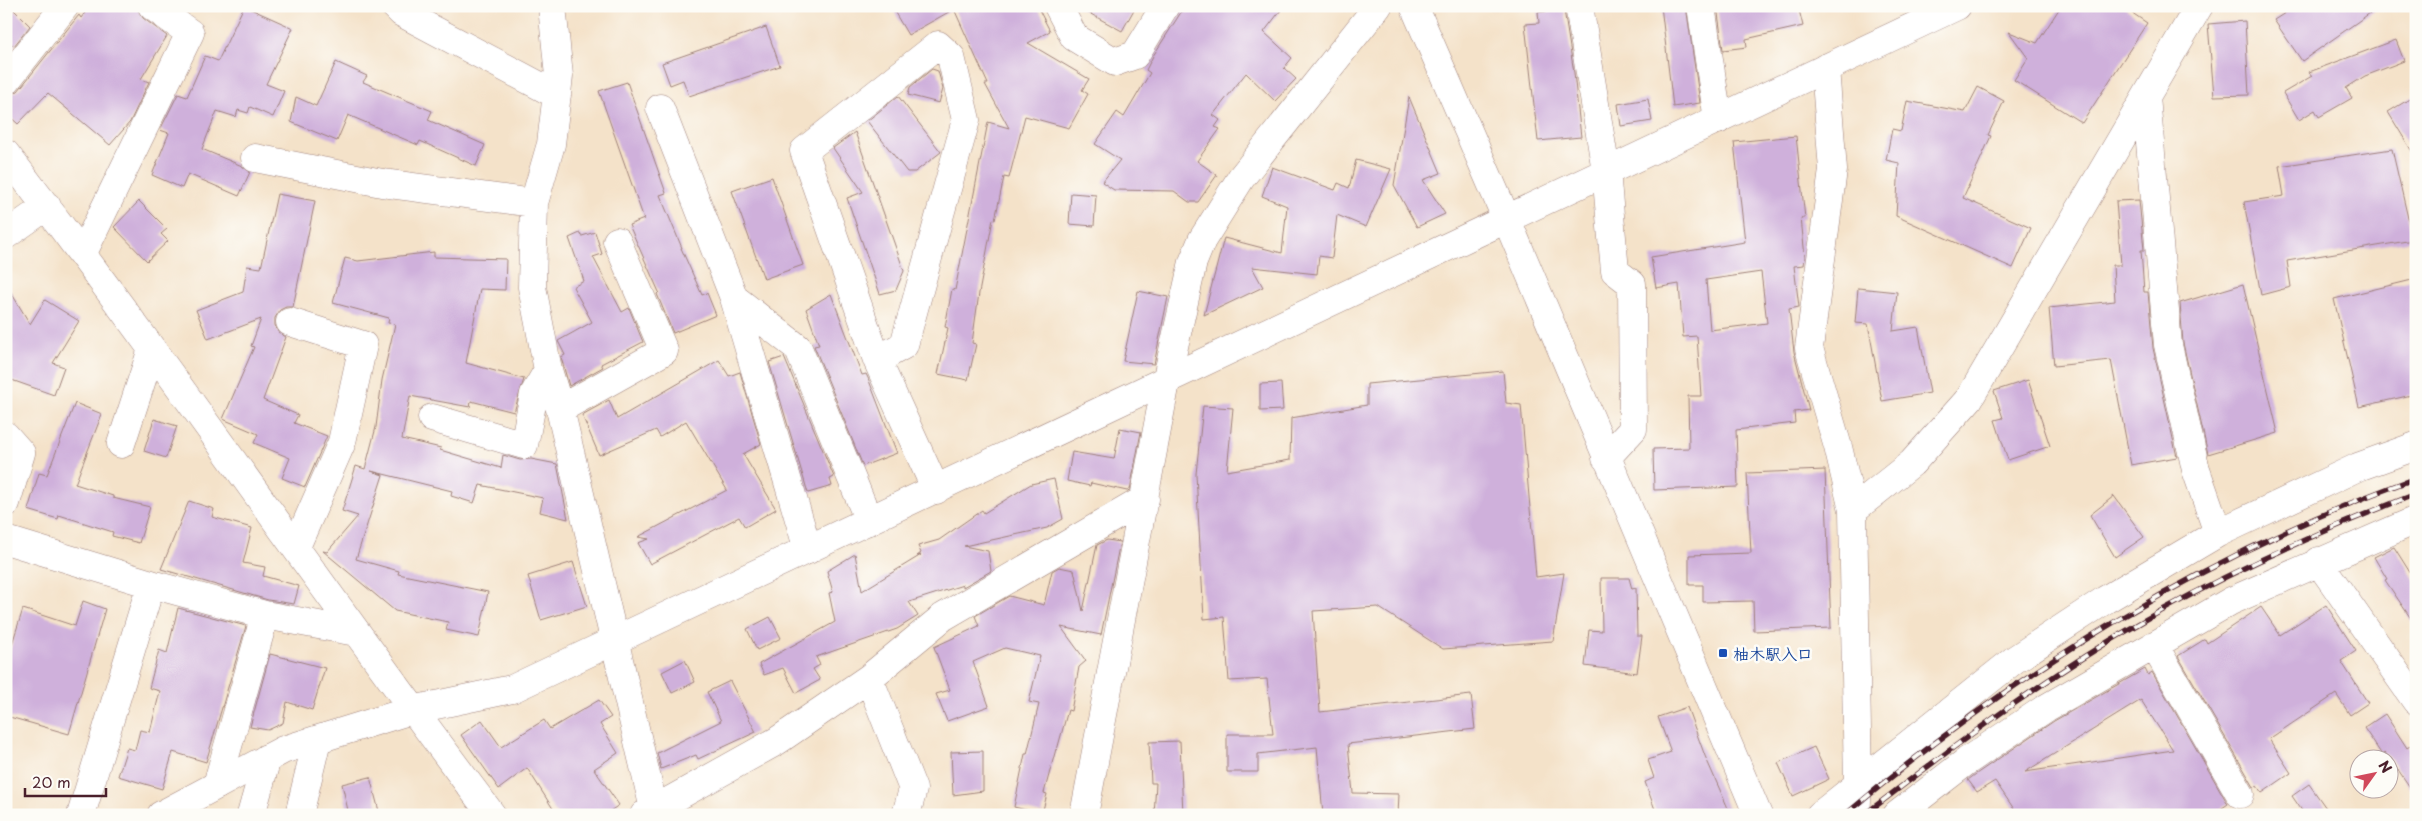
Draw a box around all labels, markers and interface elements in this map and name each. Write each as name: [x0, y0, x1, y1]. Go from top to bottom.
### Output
place label: 柚木駅入口: [1733, 641, 1813, 665]
marker: 柚木駅入口: [1717, 647, 1729, 659]
north arrow: [2350, 748, 2400, 798]
text: N: [2373, 756, 2397, 777]
scale bar: [25, 766, 106, 798]
text: 20 m: [32, 770, 71, 793]

